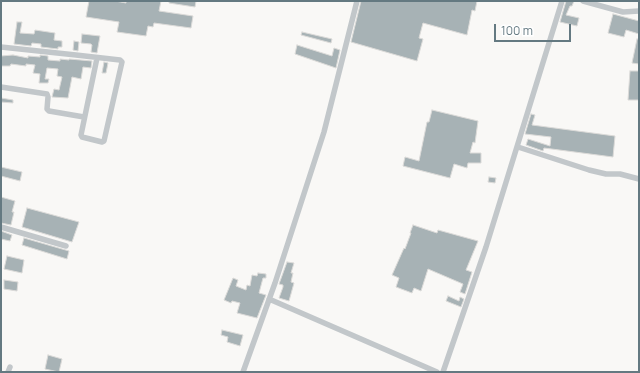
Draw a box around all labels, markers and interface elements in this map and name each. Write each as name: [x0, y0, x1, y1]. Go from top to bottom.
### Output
scale bar: [496, 16, 573, 42]
text: 100 m: [501, 22, 533, 39]

